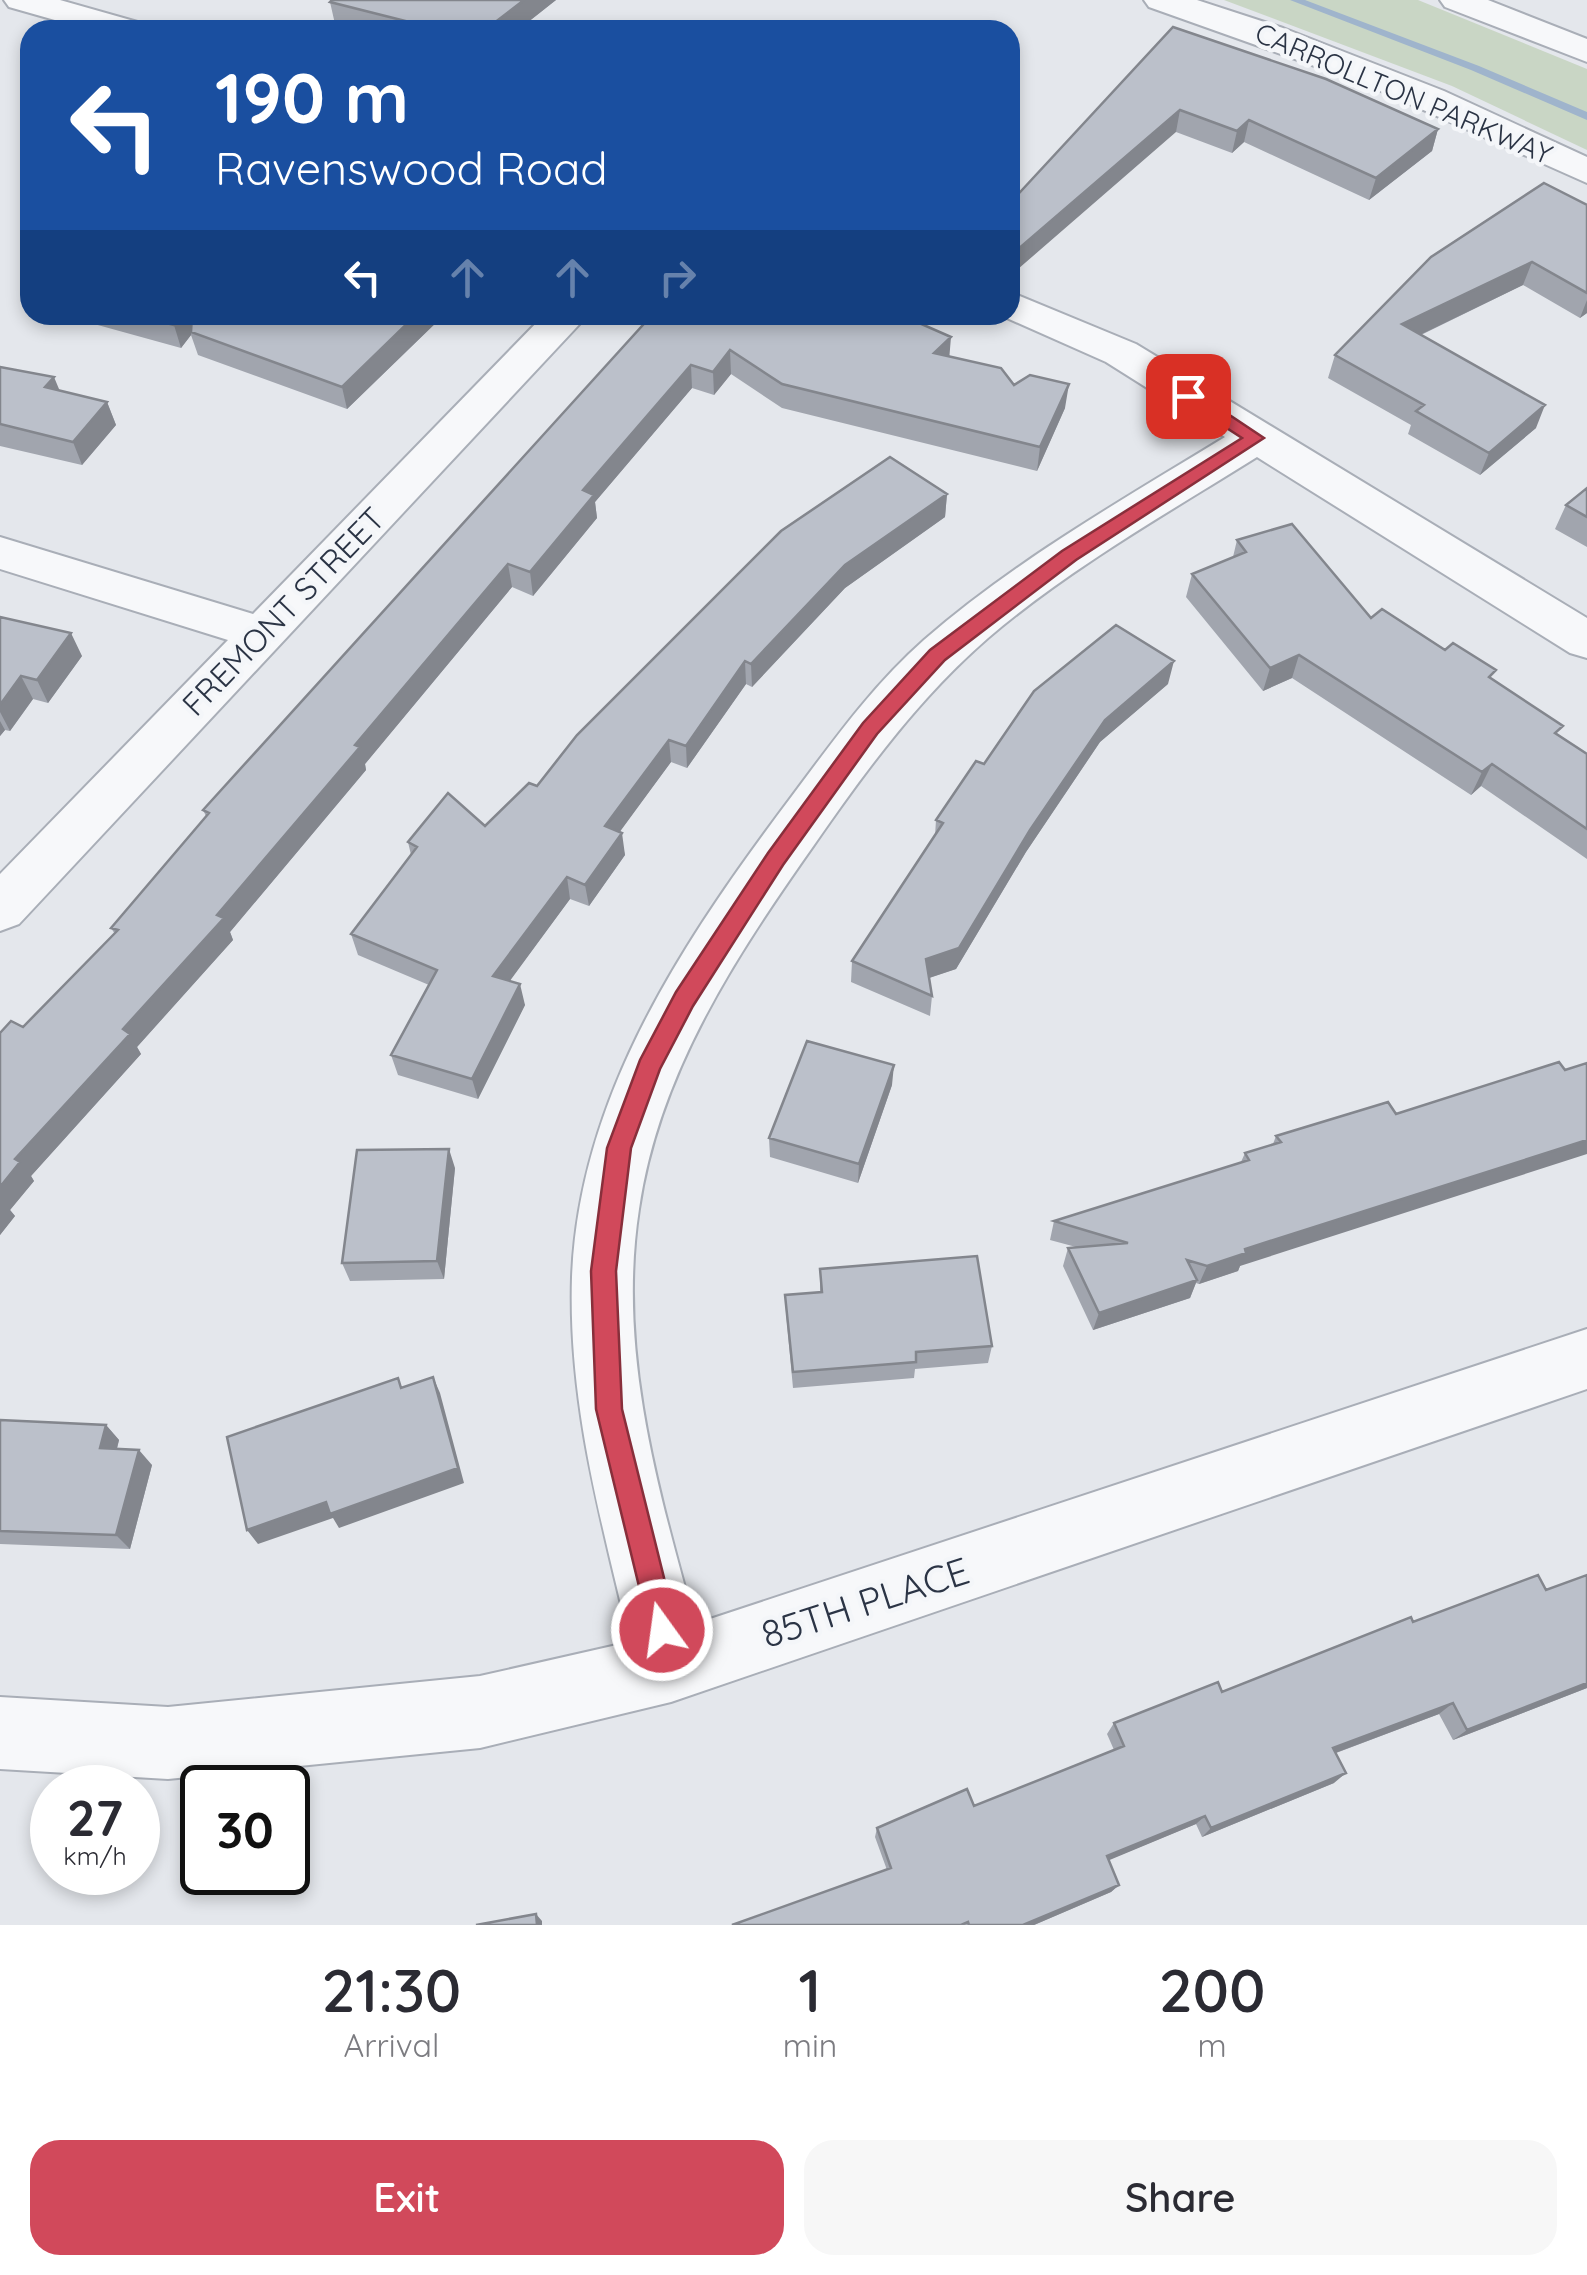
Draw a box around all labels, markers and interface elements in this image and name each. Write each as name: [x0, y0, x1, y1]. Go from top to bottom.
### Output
street label: CARROLLTON PARKWAY: [1250, 15, 1558, 172]
text: 190 m: [215, 53, 409, 141]
icon: left: [50, 60, 180, 190]
text: Ravenswood Road: [215, 140, 608, 196]
icon: left: [335, 250, 390, 305]
icon: ahead: [440, 250, 495, 305]
icon: ahead: [545, 250, 600, 305]
icon: right: [650, 250, 705, 305]
pin: [1146, 354, 1231, 439]
icon: arrive: [1161, 369, 1216, 424]
street label: FREMONT STREET: [173, 498, 393, 724]
street label: 85TH PLACE: [755, 1546, 975, 1658]
position arrow: [610, 1578, 714, 1682]
speed limit sign: 30: [180, 1765, 310, 1895]
text: 27: [67, 1786, 123, 1849]
text: km/h: [63, 1840, 127, 1871]
text: 21:30: [321, 1952, 461, 2027]
text: 1: [799, 1952, 822, 2027]
text: 200: [1159, 1952, 1266, 2027]
text: Arrival: [343, 2025, 439, 2065]
text: min: [783, 2025, 837, 2065]
text: m: [1198, 2025, 1227, 2065]
button: Exit: [30, 2140, 784, 2255]
button: Share: [804, 2140, 1557, 2255]

